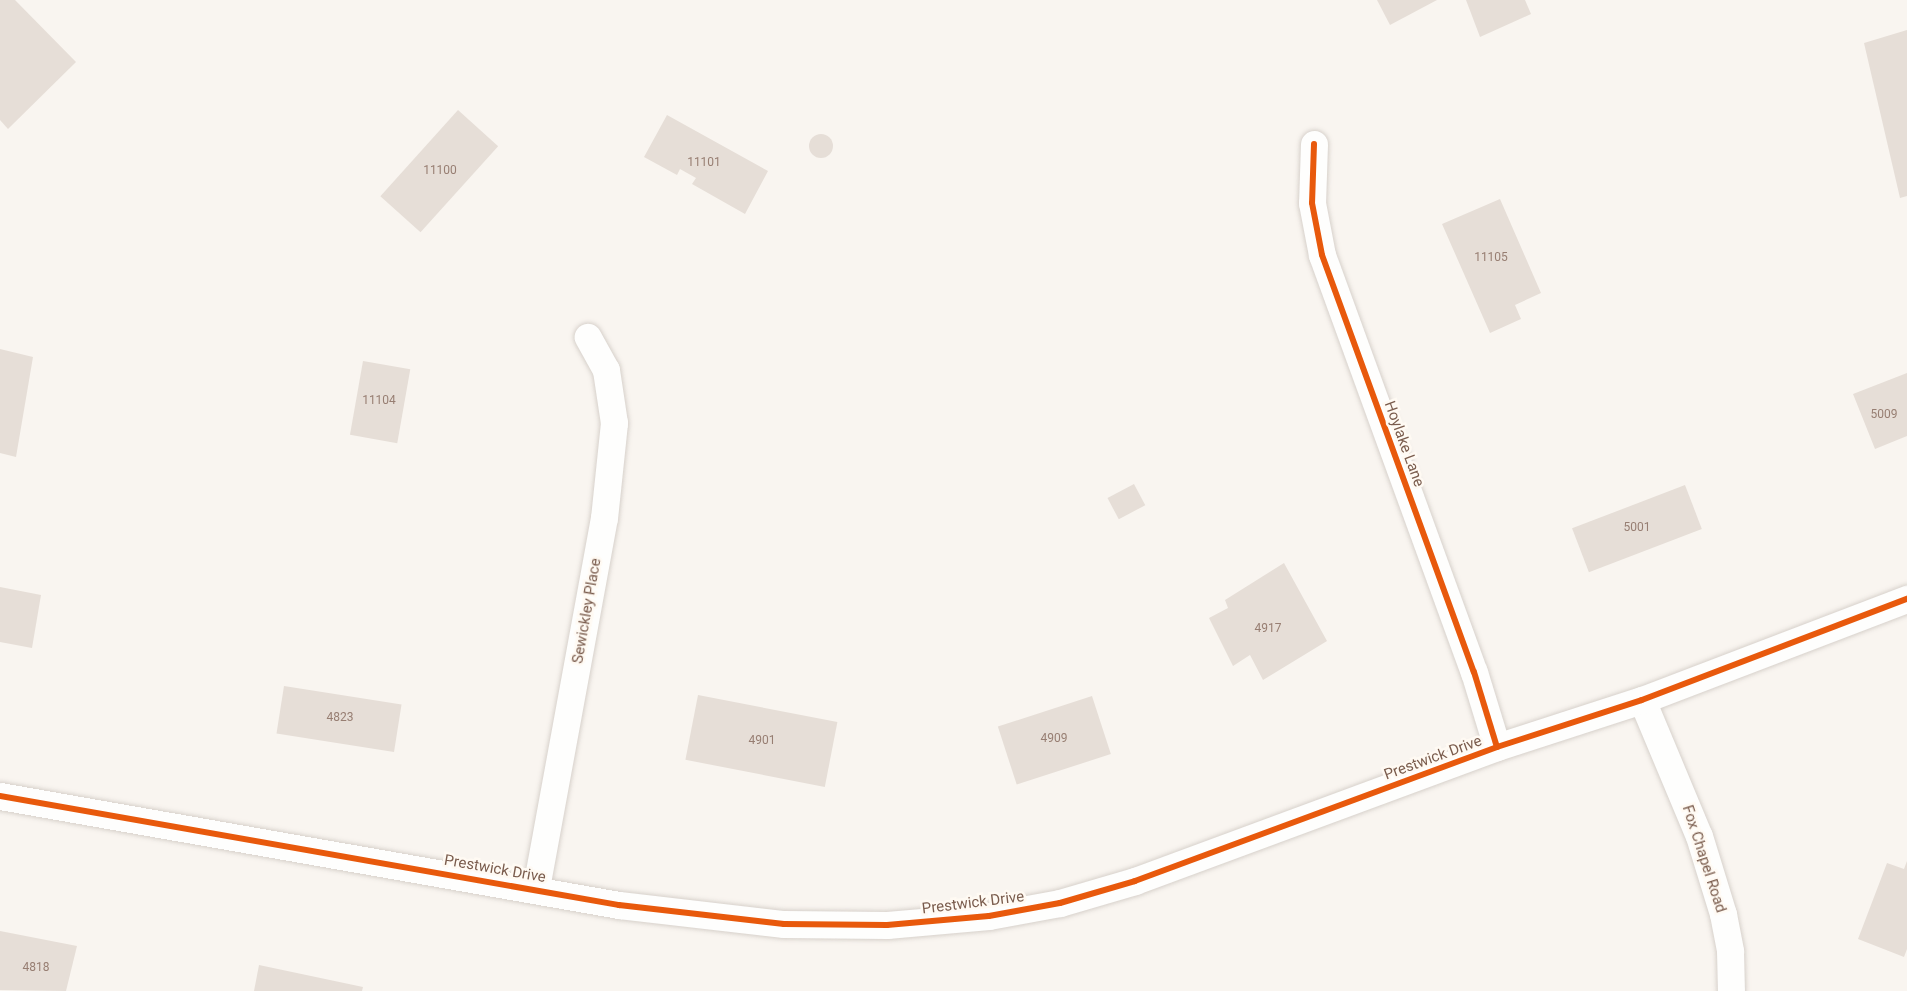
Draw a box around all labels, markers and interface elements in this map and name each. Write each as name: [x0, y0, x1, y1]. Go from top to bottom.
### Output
house number: 11101: [687, 156, 721, 170]
house number: 11100: [423, 164, 457, 178]
house number: 11105: [1474, 251, 1508, 265]
house number: 11104: [362, 394, 396, 408]
street label: Hoylake Lane: [1380, 399, 1428, 489]
house number: 5009: [1871, 408, 1897, 422]
house number: 5001: [1624, 521, 1650, 535]
street label: Sewickley Place: [569, 557, 605, 665]
house number: 4917: [1255, 622, 1281, 636]
house number: 4823: [327, 711, 353, 725]
house number: 4909: [1041, 732, 1067, 746]
street label: Prestwick Drive: [1382, 732, 1484, 784]
house number: 4901: [749, 734, 775, 748]
street label: Fox Chapel Road: [1678, 803, 1730, 915]
street label: Prestwick Drive: [443, 851, 547, 887]
street label: Prestwick Drive: [921, 888, 1025, 918]
house number: 4818: [23, 961, 49, 975]

